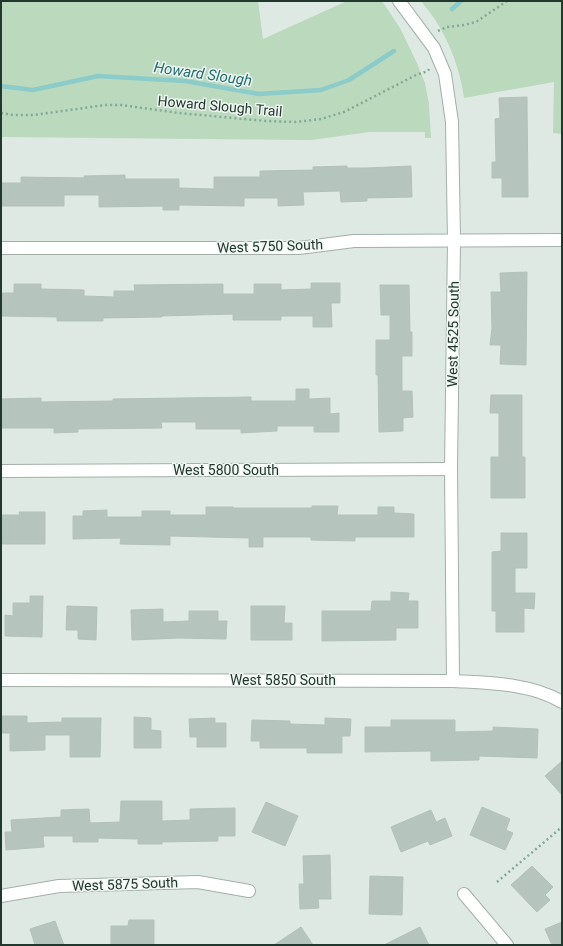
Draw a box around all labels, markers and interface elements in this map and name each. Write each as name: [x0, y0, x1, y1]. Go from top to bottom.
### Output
water label: Howard Slough: [153, 58, 253, 90]
street label: Howard Slough Trail: [157, 93, 283, 119]
street label: West 5750 South: [217, 236, 323, 256]
street label: West 4525 South: [444, 281, 462, 387]
street label: West 5800 South: [173, 462, 279, 478]
street label: West 5850 South: [230, 672, 336, 688]
street label: West 5875 South: [72, 874, 178, 894]

